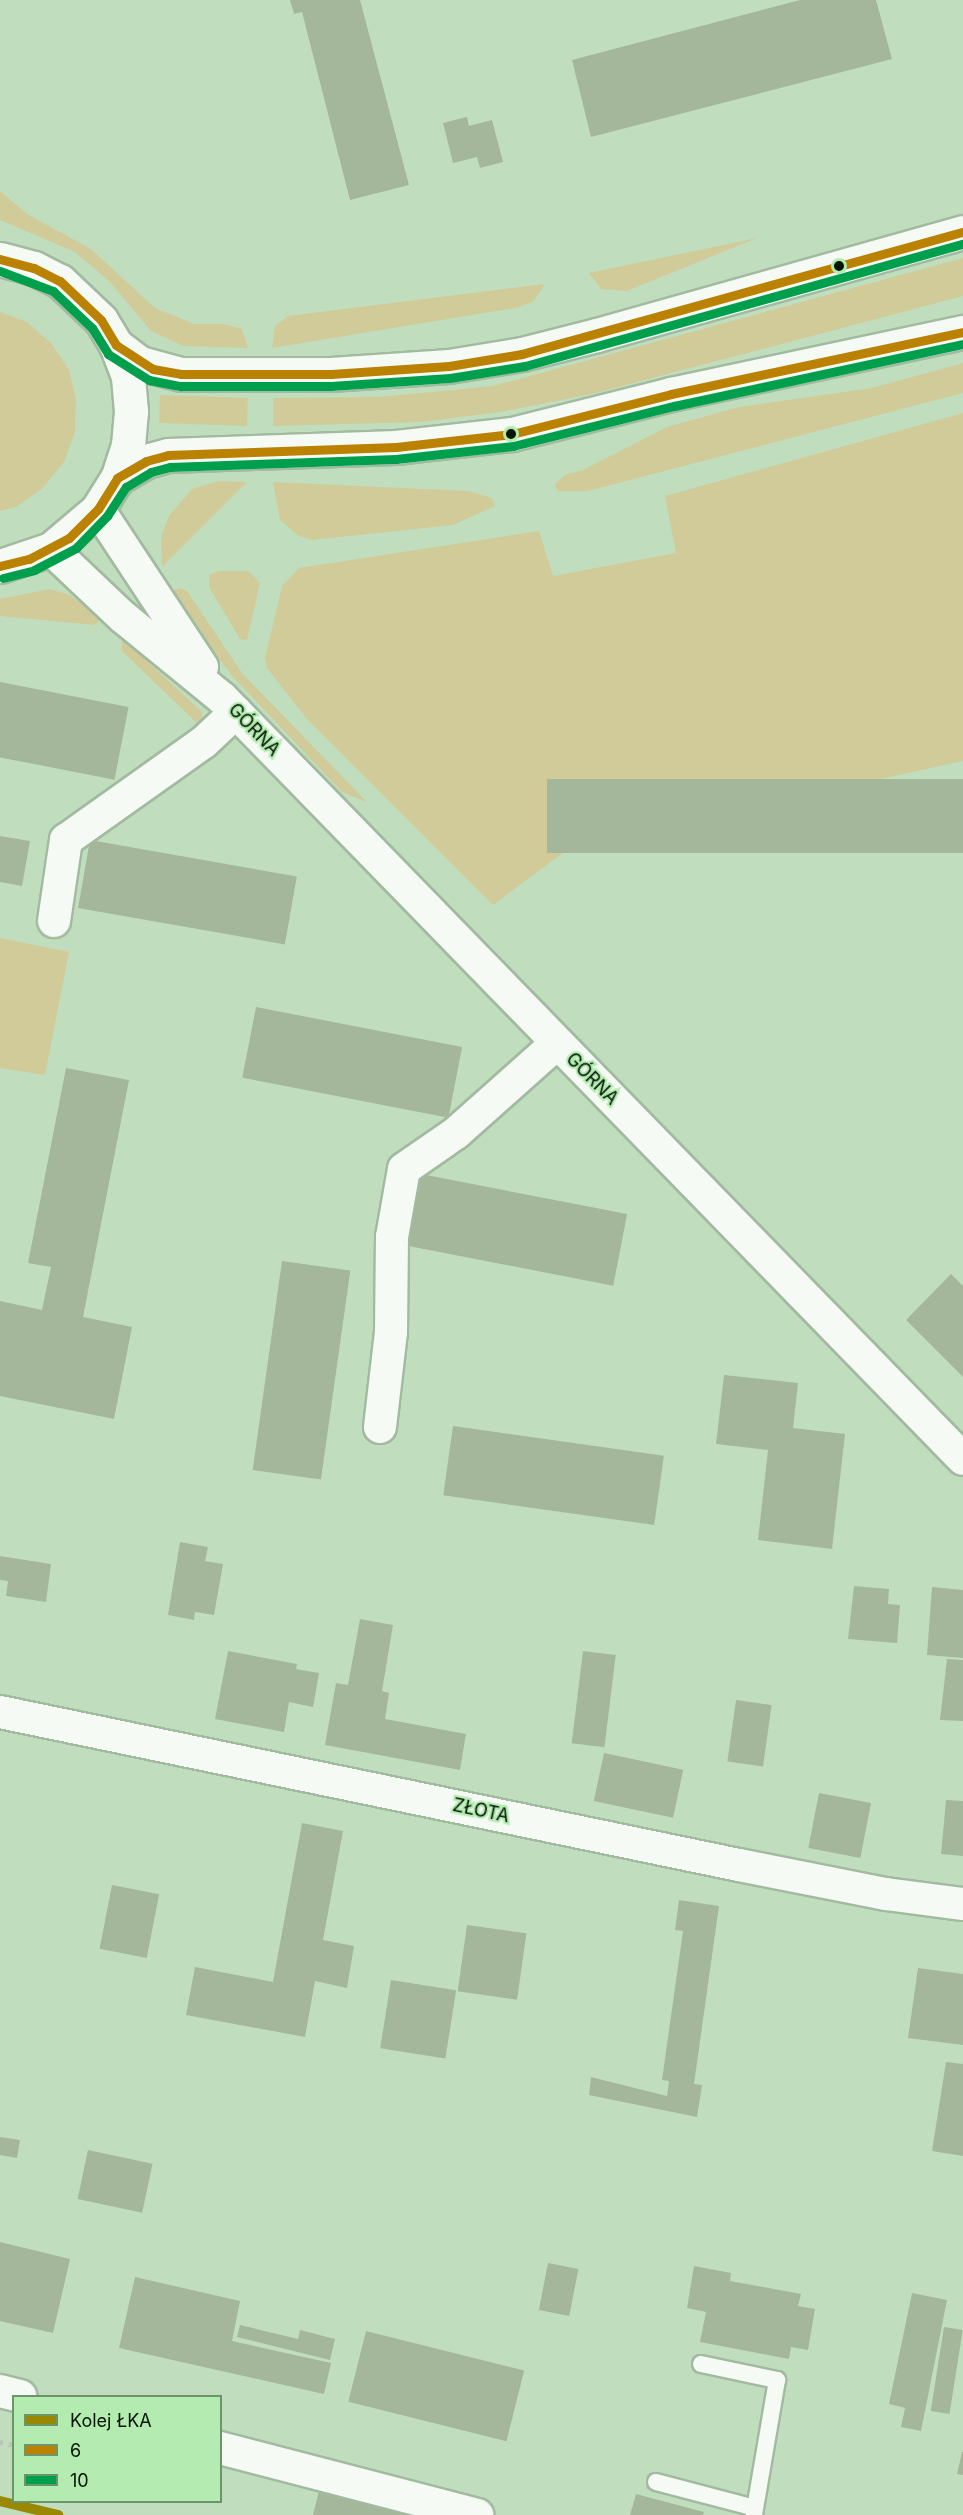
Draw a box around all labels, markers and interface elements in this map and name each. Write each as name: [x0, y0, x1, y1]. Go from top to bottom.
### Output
unlabelled marker: [833, 260, 845, 272]
unlabelled marker: [505, 428, 517, 440]
street label: GÓRNA: [224, 699, 284, 761]
street label: GÓRNA: [561, 1048, 623, 1110]
street label: ZŁOTA: [451, 1794, 511, 1828]
legend: [12, 2395, 222, 2503]
text: Kolej ŁKA: [70, 2410, 152, 2431]
text: 6: [70, 2440, 81, 2461]
text: 10: [70, 2470, 89, 2491]

